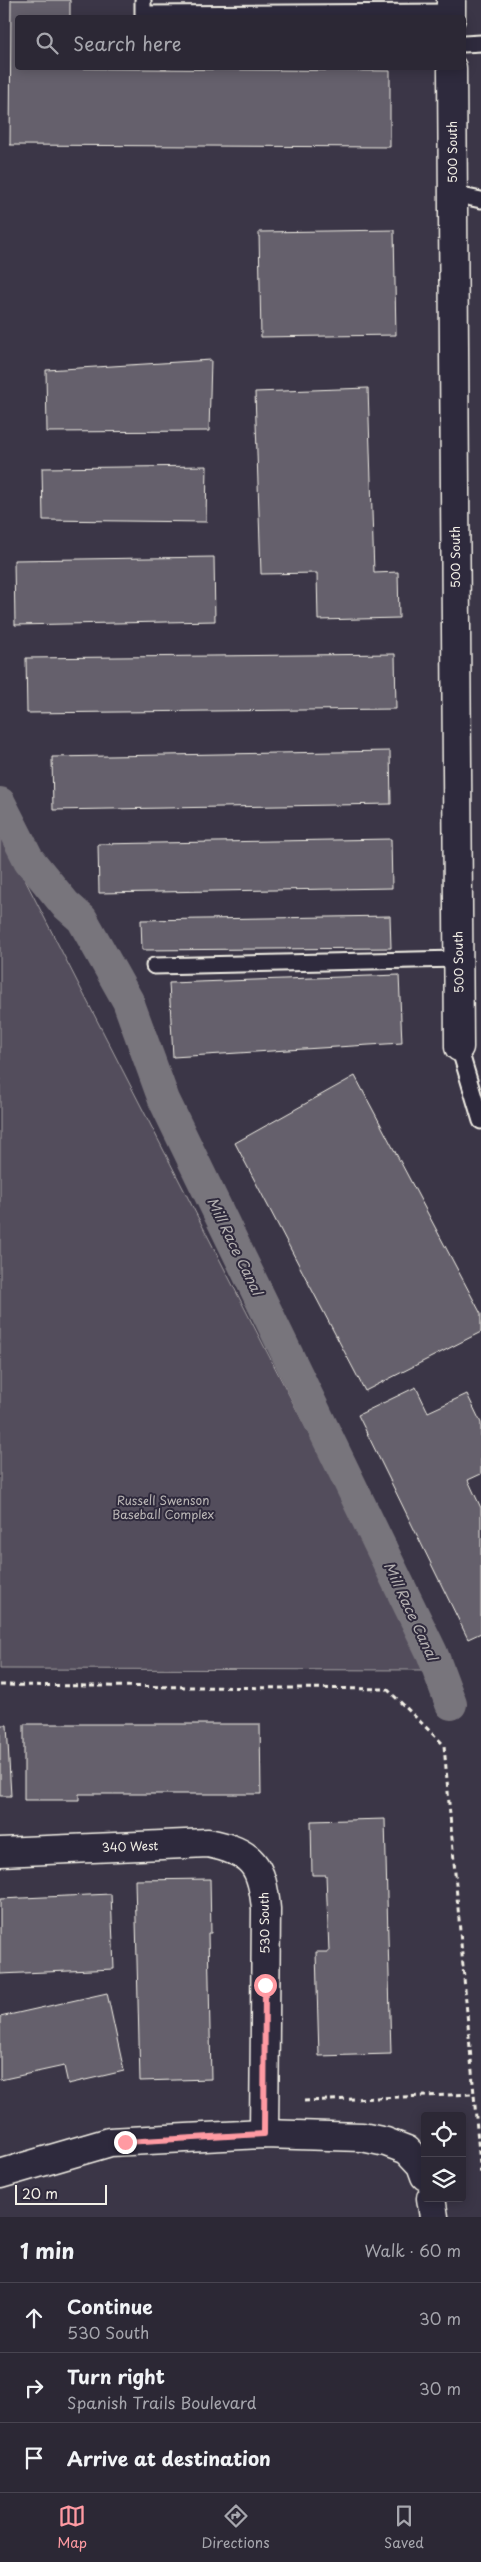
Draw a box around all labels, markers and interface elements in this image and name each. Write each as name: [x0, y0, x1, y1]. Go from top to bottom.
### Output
search box: [15, 15, 466, 70]
icon: search: [33, 29, 61, 57]
text: Search here: [73, 29, 182, 57]
street label: 500 South: [443, 121, 461, 183]
street label: 500 South: [446, 526, 464, 588]
street label: 500 South: [448, 931, 468, 993]
water label: Mill Race Canal: [202, 1194, 269, 1300]
park label: Russell Swenson Baseball Complex: [112, 1491, 214, 1523]
water label: Mill Race Canal: [379, 1558, 444, 1666]
street label: 340 West: [101, 1836, 159, 1856]
street label: 530 South: [254, 1892, 274, 1954]
route start: [254, 1974, 277, 1997]
map controls: [421, 2112, 466, 2202]
button: locate: [421, 2112, 466, 2157]
route end: [114, 2131, 137, 2154]
button: layers: [421, 2157, 466, 2202]
scale bar: [15, 2182, 108, 2205]
text: 20 m: [22, 2183, 58, 2204]
text: 1 min: [20, 2234, 74, 2266]
text: Walk · 60 m: [364, 2238, 461, 2262]
text: Continue: [67, 2292, 153, 2320]
icon: ahead: [20, 2304, 48, 2332]
text: 30 m: [419, 2306, 461, 2330]
text: 530 South: [67, 2320, 149, 2344]
text: Turn right: [67, 2362, 165, 2390]
icon: right: [20, 2374, 48, 2402]
text: 30 m: [419, 2376, 461, 2400]
text: Spanish Trails Boulevard: [67, 2390, 257, 2414]
icon: arrive: [20, 2444, 48, 2472]
text: Arrive at destination: [67, 2444, 271, 2472]
tab: Map: [57, 2502, 87, 2553]
tab: Directions: [202, 2502, 270, 2553]
tab: Saved: [384, 2502, 424, 2553]

